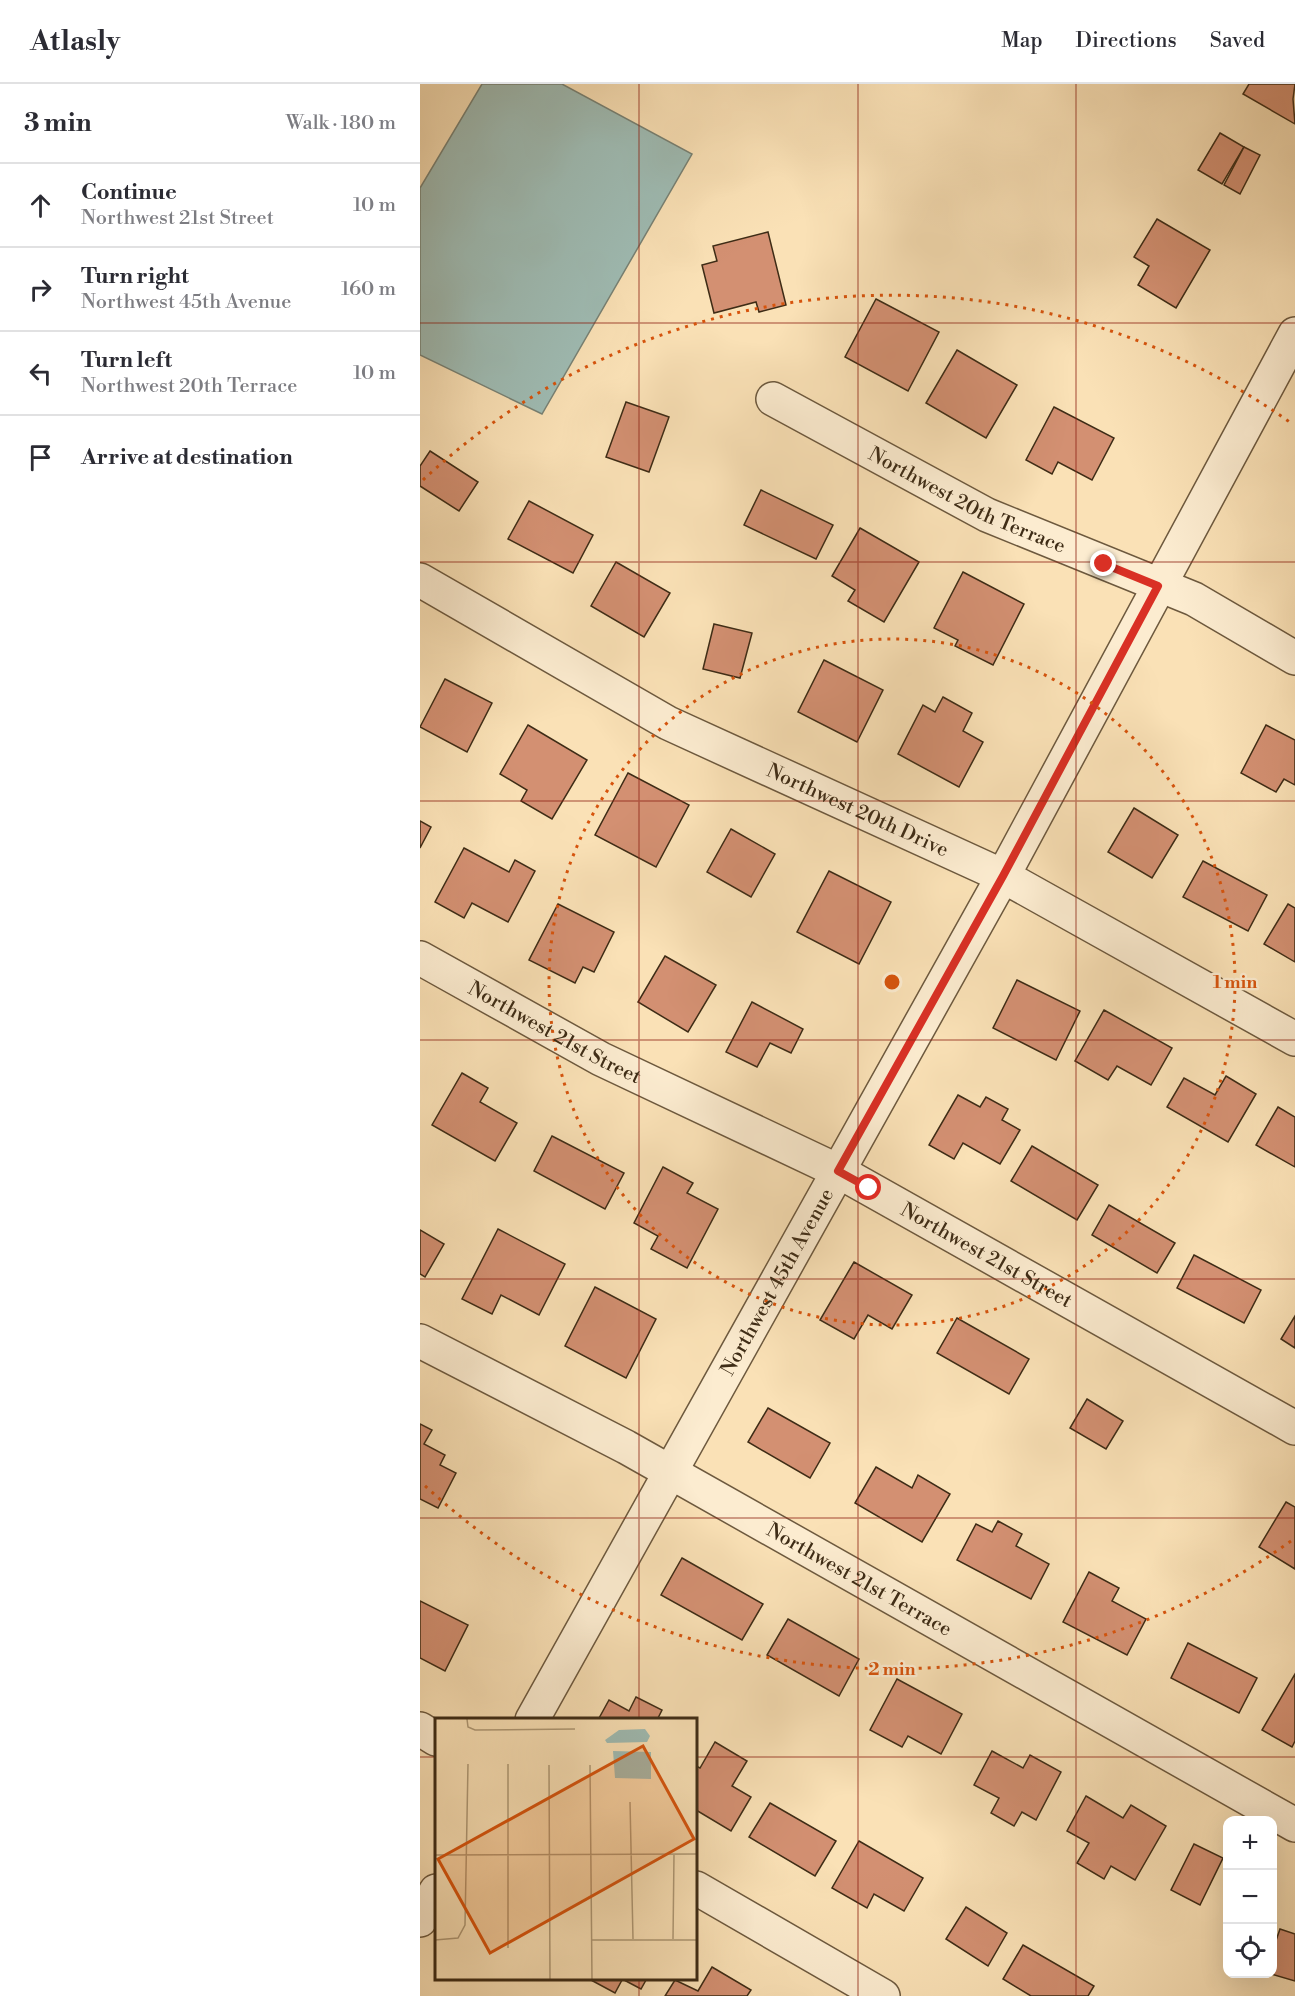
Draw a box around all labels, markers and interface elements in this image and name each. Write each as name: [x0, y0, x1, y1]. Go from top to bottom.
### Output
text: Atlasly: [30, 24, 120, 59]
text: Map: [1001, 28, 1043, 54]
text: Directions: [1076, 28, 1177, 54]
text: Saved: [1210, 28, 1265, 54]
text: 3 min: [24, 107, 92, 139]
text: Walk · 180 m: [286, 111, 396, 136]
text: Continue: [81, 179, 177, 206]
icon: ahead: [24, 189, 57, 222]
text: 10 m: [353, 193, 396, 218]
text: Northwest 21st Street: [81, 206, 274, 231]
text: Turn right: [81, 263, 189, 290]
icon: right: [24, 273, 57, 306]
text: 160 m: [341, 277, 396, 302]
text: Northwest 45th Avenue: [81, 290, 291, 315]
text: Turn left: [81, 347, 172, 374]
icon: left: [24, 357, 57, 390]
text: 10 m: [353, 361, 396, 386]
text: Northwest 20th Terrace: [81, 374, 297, 399]
icon: arrive: [24, 441, 57, 474]
street label: Northwest 20th Terrace: [864, 442, 1069, 560]
text: Arrive at destination: [81, 444, 293, 471]
route end: [1090, 550, 1116, 576]
street label: Northwest 20th Drive: [762, 759, 952, 863]
text: 1 min: [1213, 971, 1257, 994]
centre of rings: [882, 972, 902, 992]
street label: Northwest 21st Street: [463, 976, 645, 1090]
route start: [855, 1174, 881, 1200]
street label: Northwest 45th Avenue: [716, 1184, 840, 1380]
street label: Northwest 21st Street: [896, 1198, 1076, 1314]
street label: Northwest 21st Terrace: [762, 1518, 956, 1643]
text: 2 min: [868, 1658, 916, 1681]
inset map: [435, 1718, 698, 1981]
map controls: [1223, 1816, 1277, 1978]
button: +: [1223, 1816, 1277, 1870]
button: −: [1223, 1870, 1277, 1924]
button: locate: [1223, 1924, 1277, 1978]

